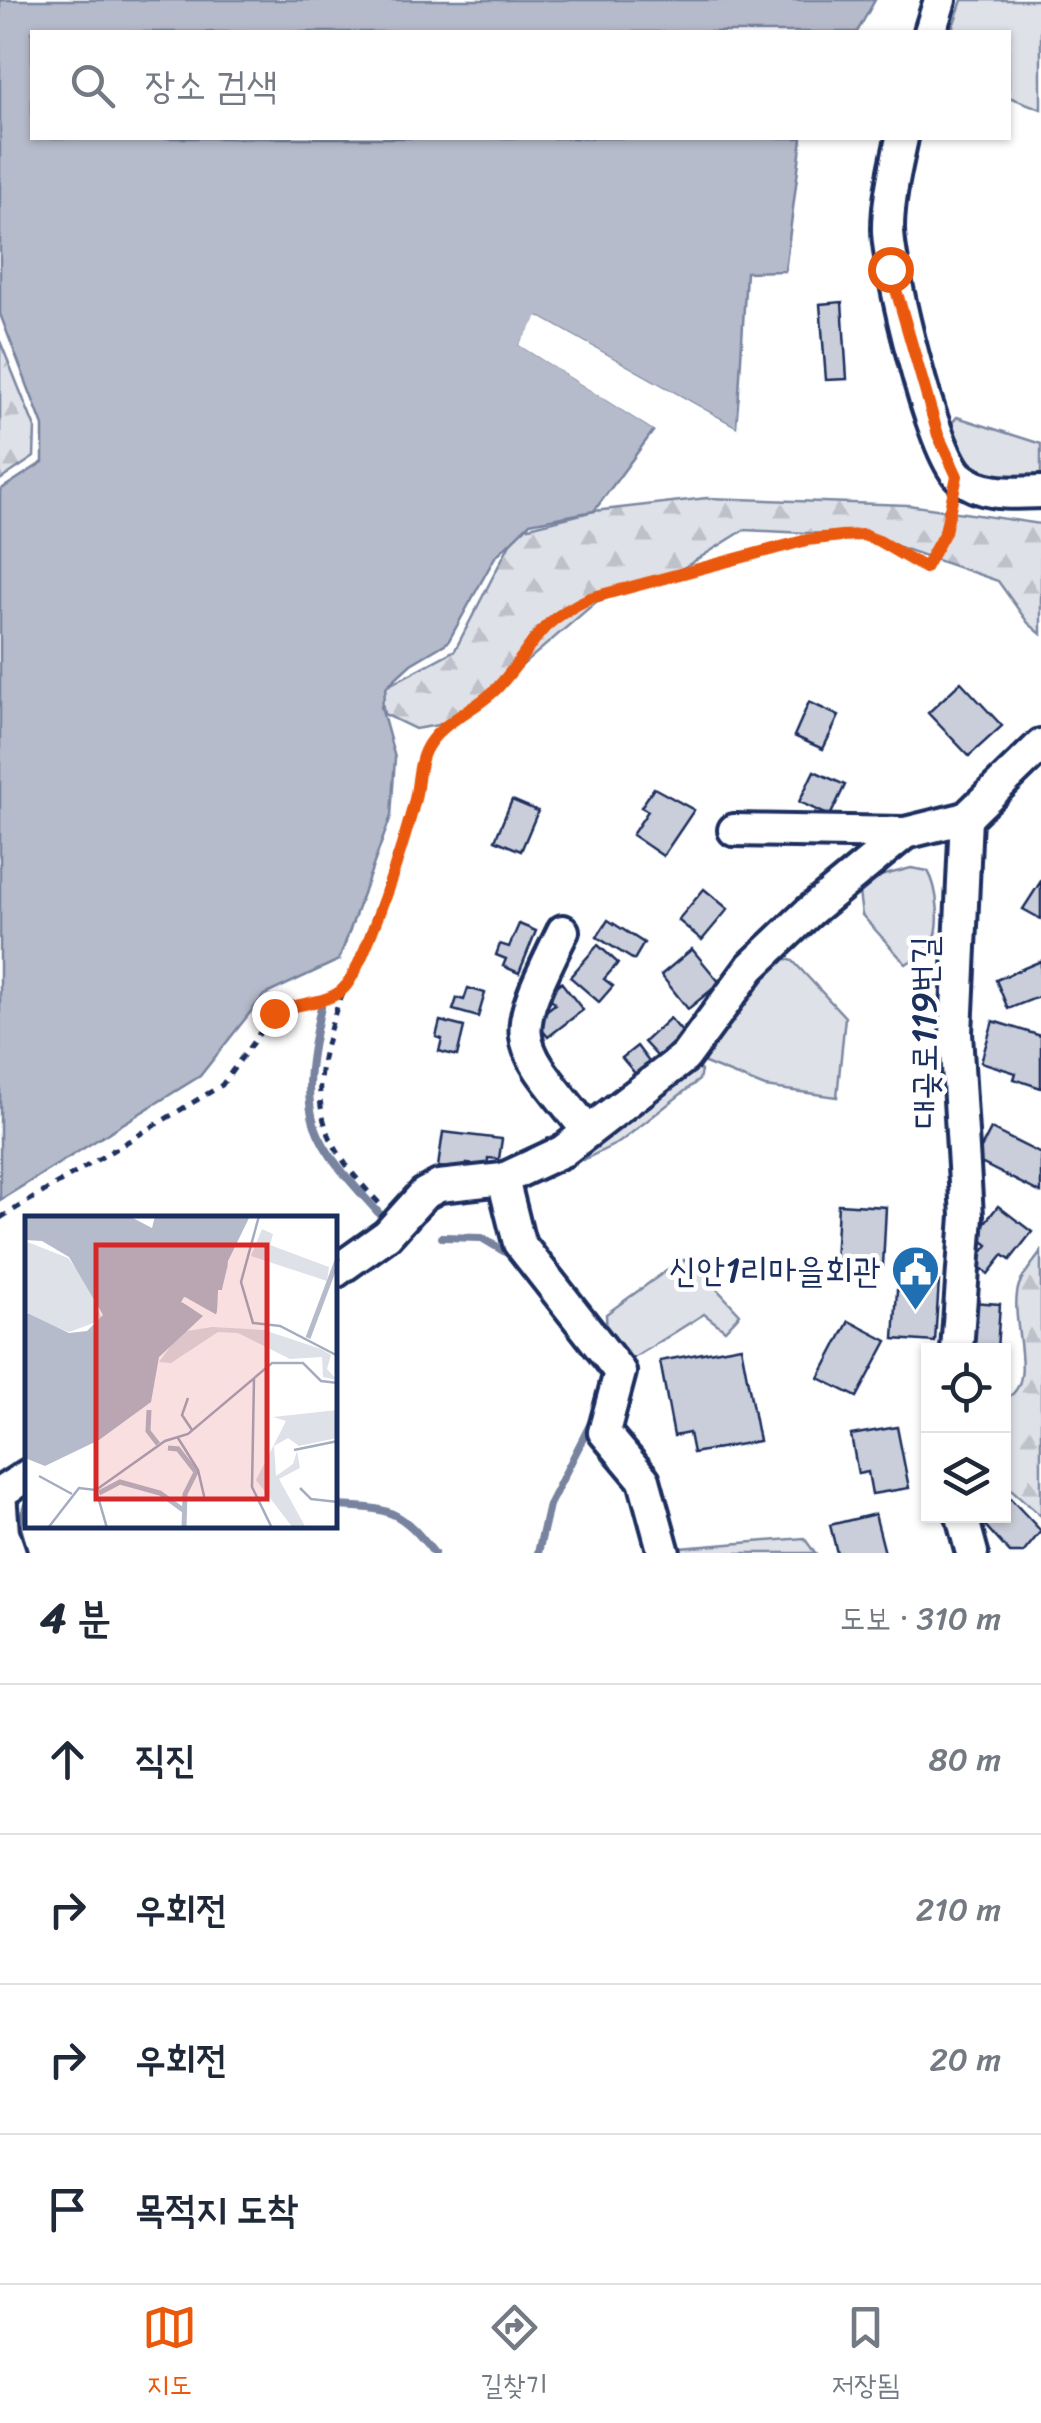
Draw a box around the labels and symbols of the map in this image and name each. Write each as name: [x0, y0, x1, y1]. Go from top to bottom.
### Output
route start: [868, 247, 914, 293]
street label: 대곶로119번길: [893, 936, 955, 1128]
route end: [252, 991, 298, 1037]
inset map: [25, 1216, 338, 1528]
place label: 신안1리마을회관: [669, 1239, 881, 1301]
public building icon: 신안1리마을회관: [890, 1244, 942, 1312]

